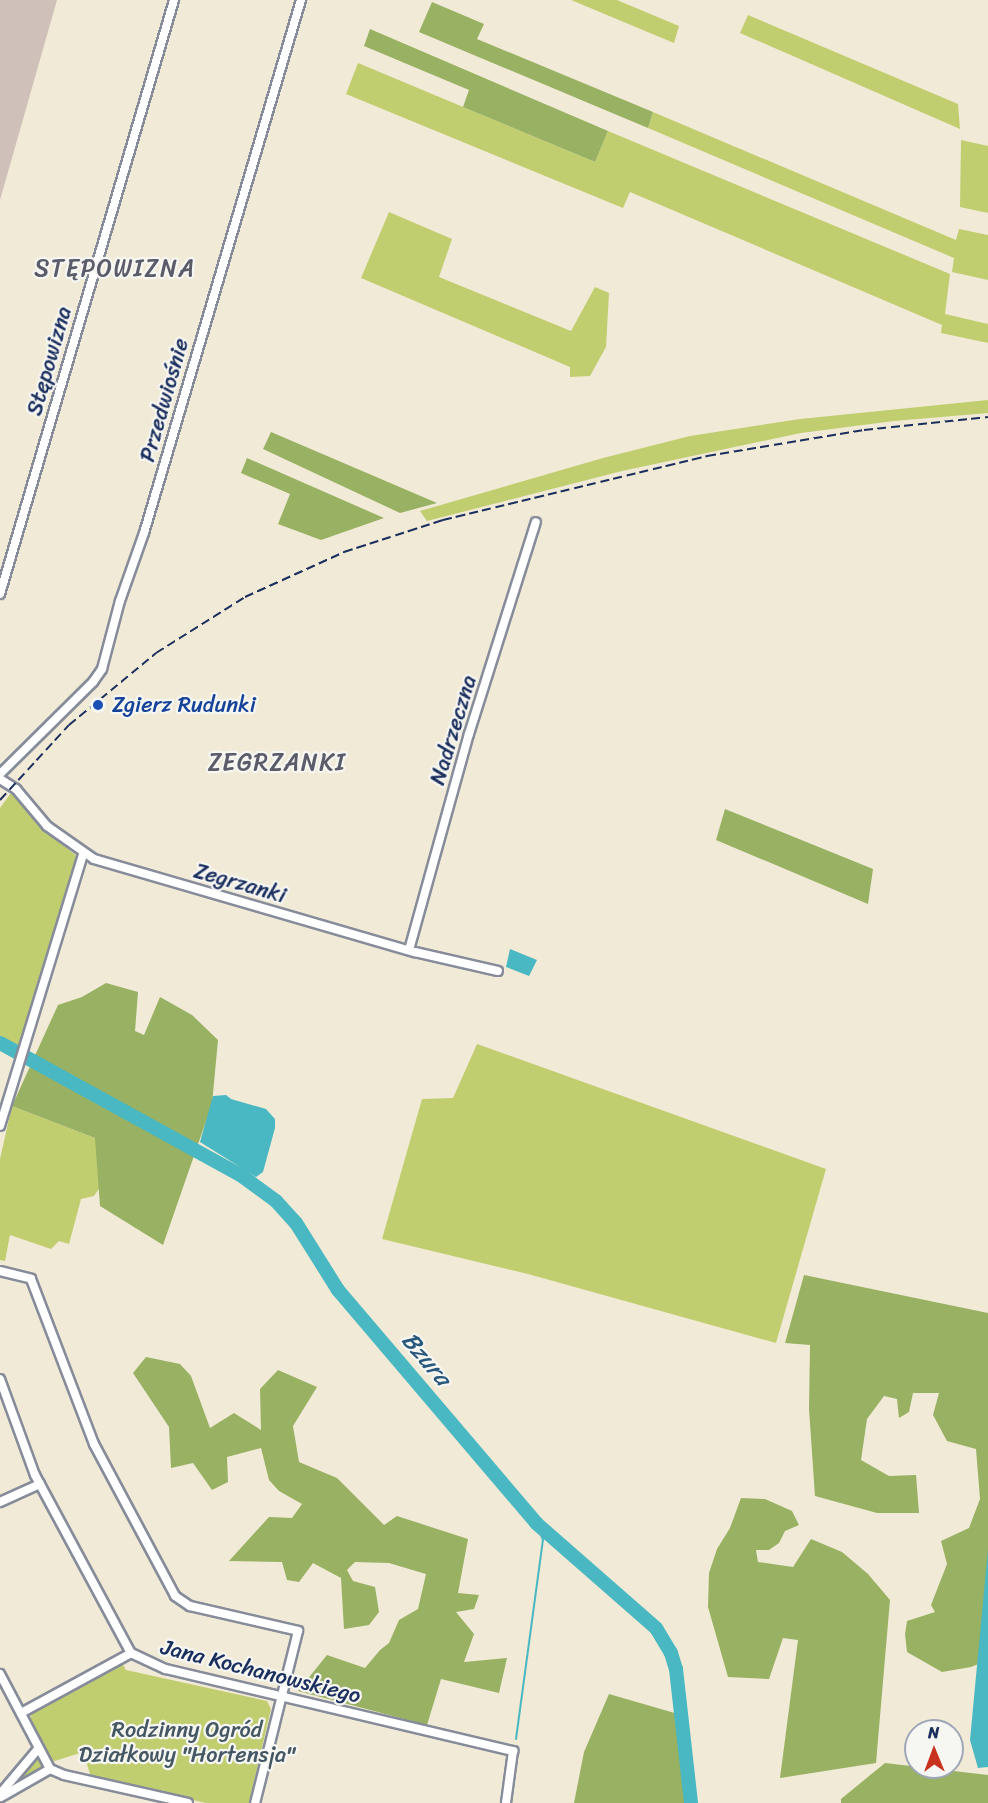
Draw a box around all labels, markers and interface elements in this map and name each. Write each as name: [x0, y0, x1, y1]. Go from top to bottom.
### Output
district label: STĘPOWIZNA: [36, 255, 194, 283]
street label: Stępowizna: [21, 303, 77, 419]
street label: Przedwiośnie: [134, 335, 194, 465]
street label: Nadrzeczna: [424, 672, 482, 788]
place label: Zgierz Rudunki: [112, 692, 256, 718]
marker: Zgierz Rudunki: [89, 696, 107, 714]
district label: ZEGRZANKI: [209, 749, 345, 777]
street label: Zegrzanki: [191, 857, 289, 909]
water label: Bzura: [395, 1326, 457, 1392]
street label: Jana Kochanowskiego: [157, 1633, 365, 1709]
park label: Rodzinny Ogród Działkowy "Hortensja": [78, 1716, 296, 1768]
text: N: [928, 1718, 940, 1747]
north arrow: [904, 1719, 964, 1779]

